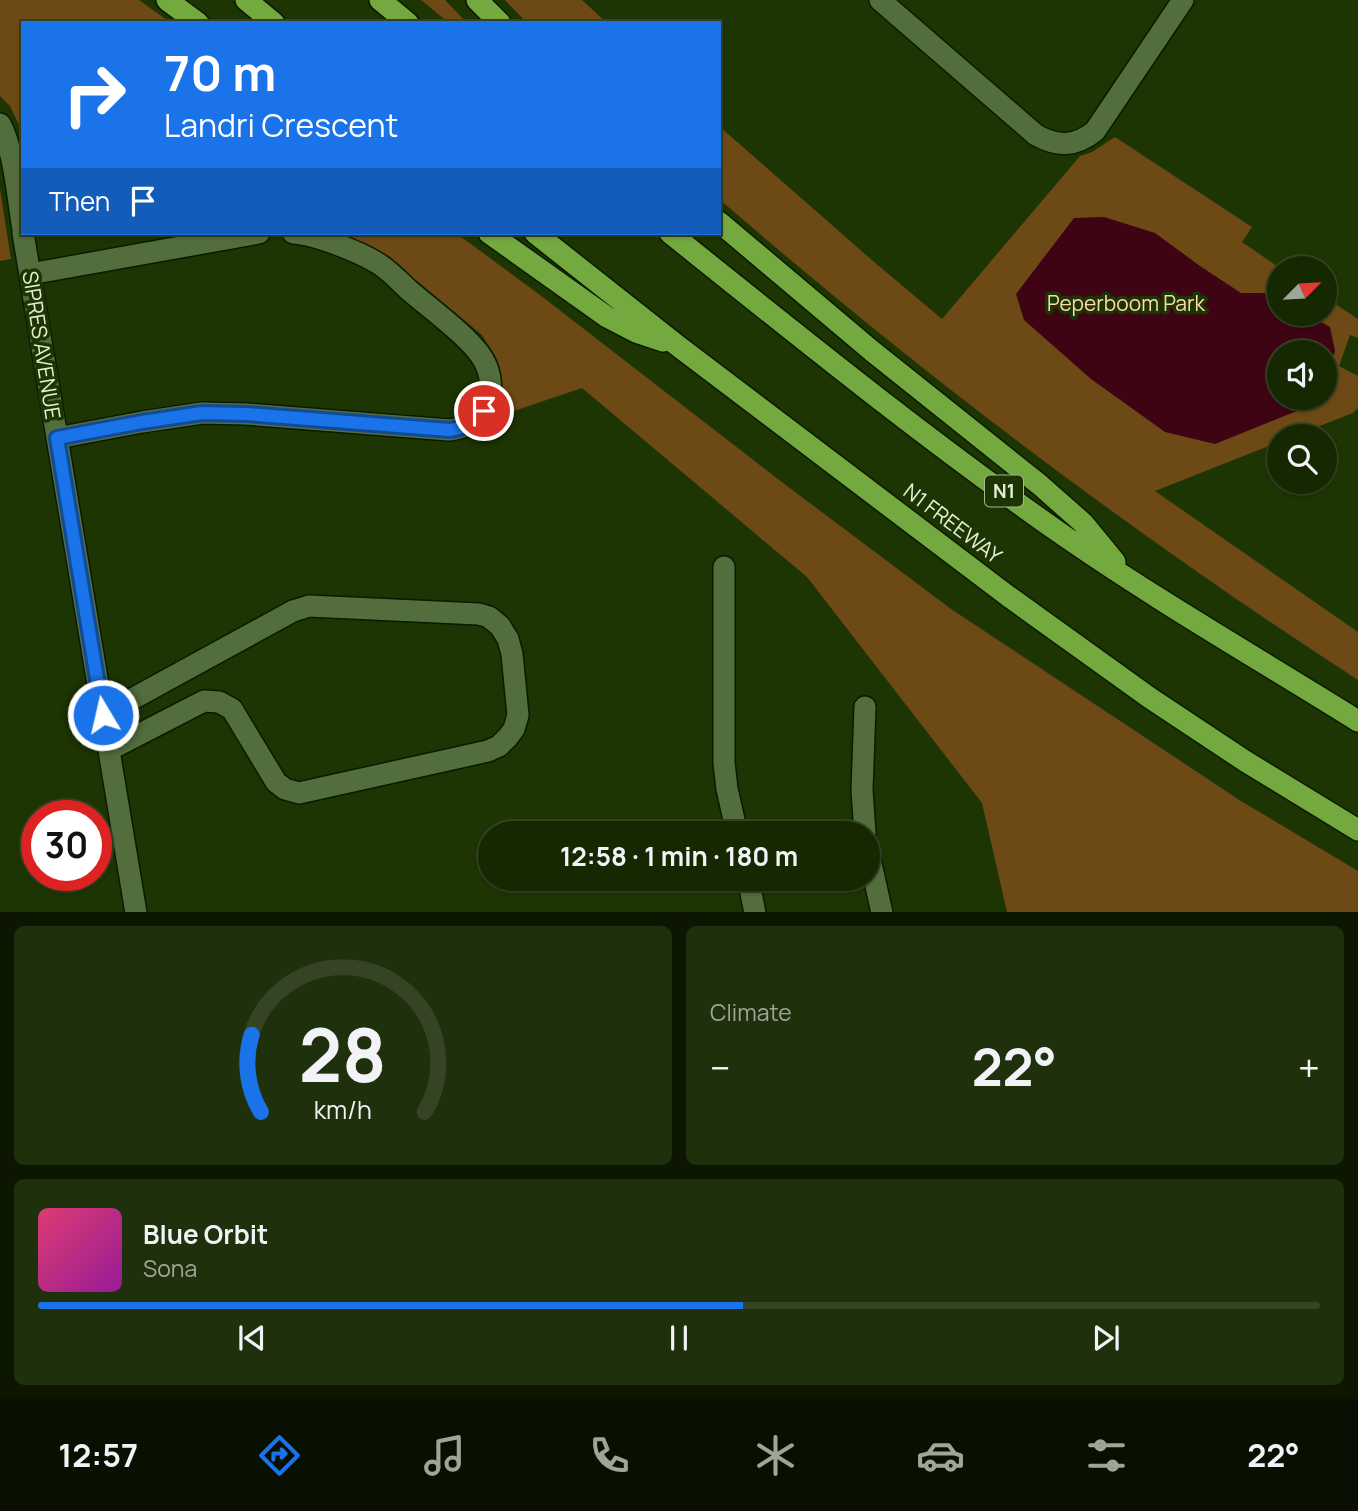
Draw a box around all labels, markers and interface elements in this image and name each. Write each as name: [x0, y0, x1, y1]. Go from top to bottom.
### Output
text: 70 m: [164, 39, 276, 106]
icon: right: [49, 49, 140, 140]
text: Landri Crescent: [164, 103, 398, 147]
icon: arrive: [124, 182, 162, 220]
text: Then: [49, 183, 110, 219]
north arrow: [1267, 256, 1337, 326]
map controls: [1267, 256, 1337, 494]
street label: SIPRES AVENUE: [16, 269, 68, 421]
park label: Peperboom Park: [1047, 289, 1206, 317]
button: sound: [1267, 340, 1337, 410]
pin: [454, 381, 514, 441]
icon: arrive: [465, 392, 503, 430]
button: search: [1267, 424, 1337, 494]
road number: N1: [985, 476, 1023, 506]
street label: N1 FREEWAY: [898, 477, 1008, 569]
position arrow: [66, 678, 140, 752]
speed limit sign: 30: [21, 800, 112, 891]
text: 12:58 · 1 min · 180 m: [560, 838, 798, 874]
text: Climate: [710, 996, 792, 1028]
text: 28: [299, 1004, 387, 1104]
text: 22°: [972, 1031, 1057, 1102]
text: −: [710, 1041, 731, 1093]
text: +: [1298, 1041, 1320, 1093]
text: km/h: [314, 1091, 372, 1126]
text: Blue Orbit: [143, 1216, 268, 1252]
text: Sona: [143, 1252, 197, 1284]
icon: previous: [233, 1319, 271, 1357]
icon: pause: [660, 1319, 698, 1357]
icon: next: [1087, 1319, 1125, 1357]
icon: directions: [255, 1431, 304, 1480]
icon: music: [420, 1431, 469, 1480]
icon: phone: [585, 1431, 634, 1480]
icon: climate: [751, 1431, 800, 1480]
icon: car: [916, 1431, 965, 1480]
icon: filters: [1082, 1431, 1131, 1480]
text: 12:57: [58, 1433, 138, 1477]
text: 22°: [1247, 1433, 1300, 1477]

